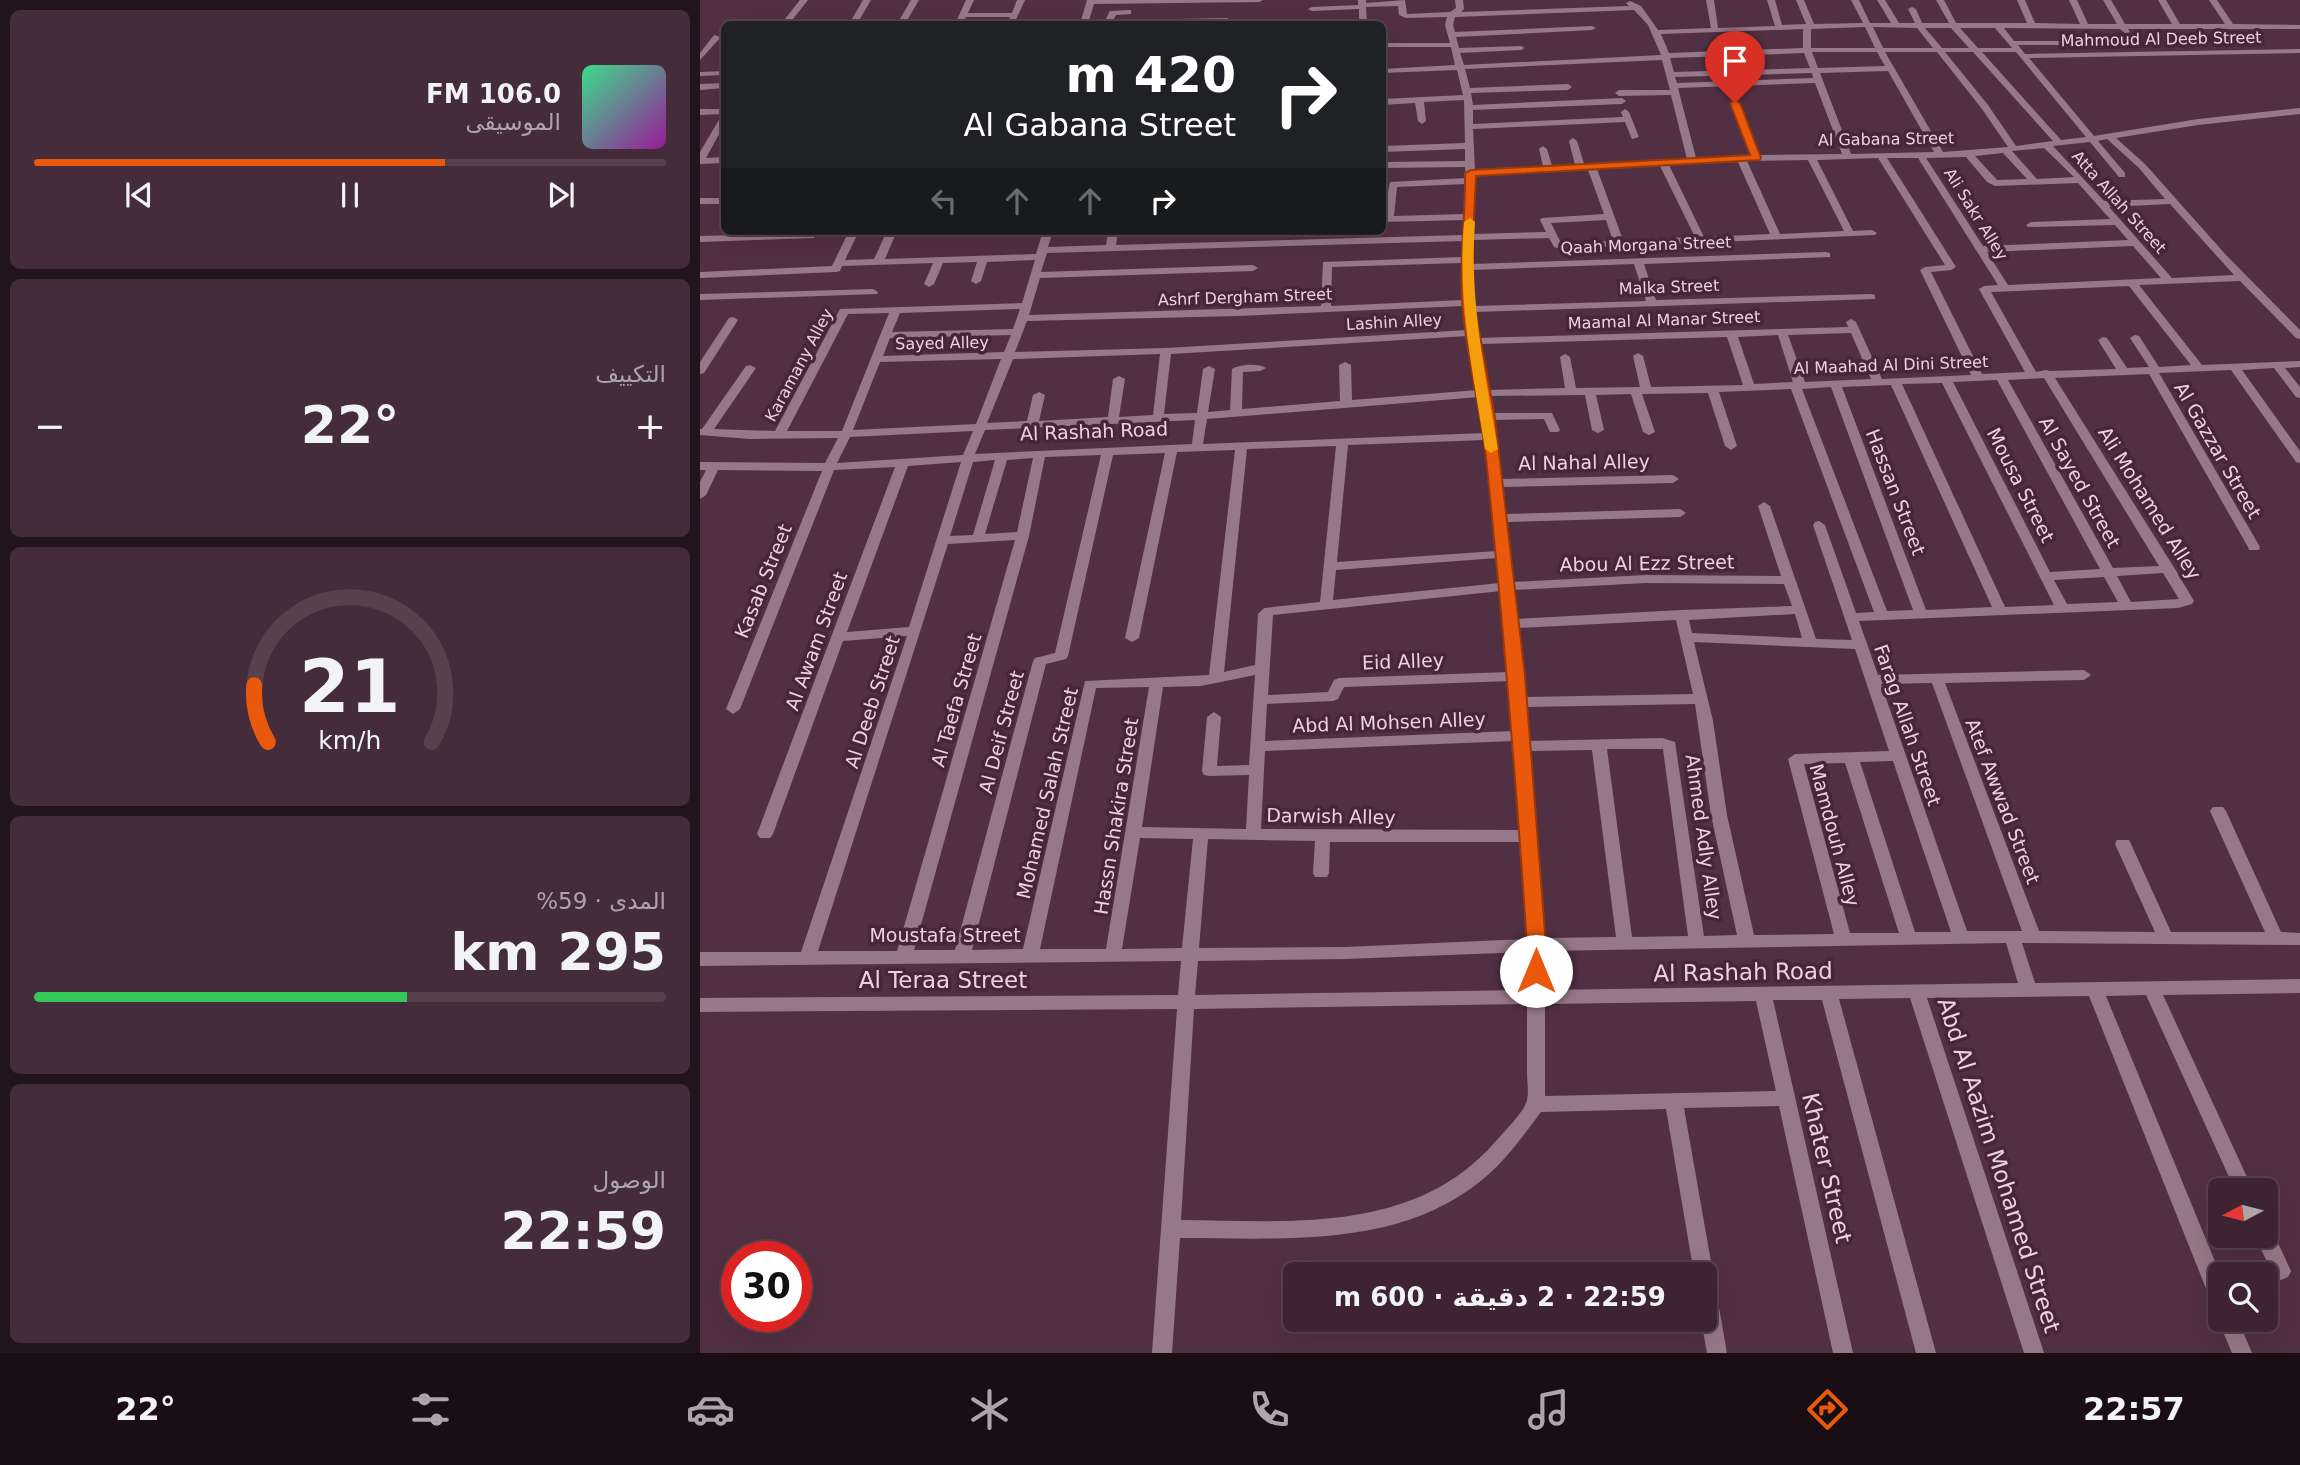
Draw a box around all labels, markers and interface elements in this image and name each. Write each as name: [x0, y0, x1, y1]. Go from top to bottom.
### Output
street label: Mahmoud Al Deeb Street: [2060, 28, 2262, 50]
pin: [1705, 31, 1765, 103]
icon: arrive: [1716, 42, 1754, 80]
text: 420 m: [1066, 47, 1236, 104]
icon: right: [1260, 49, 1351, 140]
text: 106.0 FM: [426, 79, 561, 109]
text: Al Gabana Street: [963, 106, 1236, 144]
text: الموسيقى: [465, 109, 561, 135]
street label: Al Gabana Street: [1818, 128, 1954, 150]
street label: Atta Allah Street: [2068, 147, 2170, 257]
street label: Ali Sakr Alley: [1940, 164, 2012, 264]
icon: previous: [120, 176, 158, 214]
icon: pause: [331, 176, 369, 214]
icon: next: [542, 176, 580, 214]
icon: left: [925, 182, 963, 220]
icon: ahead: [998, 182, 1036, 220]
icon: ahead: [1071, 182, 1109, 220]
icon: right: [1144, 182, 1182, 220]
street label: Qaah Morgana Street: [1560, 233, 1732, 257]
street label: Malka Street: [1618, 276, 1720, 298]
street label: Ashrf Dergham Street: [1157, 284, 1333, 310]
street label: Karamany Alley: [761, 305, 837, 425]
street label: Maamal Al Manar Street: [1567, 307, 1761, 333]
street label: Lashin Alley: [1346, 310, 1442, 334]
street label: Sayed Alley: [895, 333, 989, 353]
street label: Al Maahad Al Dini Street: [1793, 352, 1989, 378]
text: التكييف: [595, 361, 666, 387]
street label: Al Gazzar Street: [2170, 378, 2266, 522]
text: 22°: [301, 395, 399, 455]
text: −: [34, 404, 66, 448]
text: +: [634, 404, 666, 448]
street label: Al Sayed Street: [2035, 412, 2125, 552]
street label: Al Rashah Road: [1020, 417, 1168, 445]
street label: Ali Mohamed Alley: [2094, 423, 2206, 583]
street label: Mousa Street: [1983, 424, 2059, 546]
street label: Hassan Street: [1862, 426, 1930, 558]
street label: Al Nahal Alley: [1518, 450, 1650, 474]
street label: Kasab Street: [730, 521, 796, 641]
street label: Abou Al Ezz Street: [1559, 550, 1735, 576]
street label: Al Awam Street: [781, 569, 851, 713]
street label: Al Taefa Street: [926, 631, 986, 769]
street label: Al Deeb Street: [840, 633, 904, 771]
street label: Farag Allah Street: [1870, 641, 1946, 809]
text: 21: [299, 645, 401, 730]
street label: Eid Alley: [1362, 649, 1444, 673]
street label: Al Deif Street: [974, 668, 1028, 796]
street label: Mohamed Salah Street: [1012, 685, 1082, 901]
street label: Abd Al Mohsen Alley: [1292, 708, 1486, 736]
street label: Atef Awwad Street: [1961, 715, 2045, 887]
street label: Hassn Shakira Street: [1090, 716, 1142, 916]
text: km/h: [318, 726, 382, 755]
street label: Ahmed Adly Alley: [1681, 753, 1727, 921]
street label: Mamdouh Alley: [1805, 761, 1865, 909]
street label: Darwish Alley: [1266, 804, 1396, 828]
text: المدى · 59%: [536, 888, 666, 914]
text: 295 km: [451, 922, 666, 982]
street label: Moustafa Street: [869, 924, 1021, 946]
position arrow: [1499, 934, 1573, 1008]
street label: Al Rashah Road: [1653, 957, 1833, 987]
street label: Al Teraa Street: [859, 967, 1027, 993]
street label: Abd Al Aazim Mohamed Street: [1932, 994, 2066, 1336]
street label: Khater Street: [1797, 1090, 1857, 1246]
text: الوصول: [593, 1167, 666, 1193]
north arrow: [2208, 1178, 2278, 1248]
map controls: [2208, 1178, 2278, 1332]
text: 22:59: [500, 1201, 666, 1261]
speed limit sign: 30: [721, 1241, 812, 1332]
button: search: [2208, 1262, 2278, 1332]
text: 22:59 · 2 دقيقة · 600 m: [1334, 1282, 1666, 1312]
icon: filters: [406, 1385, 455, 1434]
icon: car: [686, 1385, 735, 1434]
icon: climate: [965, 1385, 1014, 1434]
icon: phone: [1245, 1385, 1294, 1434]
icon: music: [1524, 1385, 1573, 1434]
icon: directions: [1803, 1385, 1852, 1434]
text: 22°: [115, 1390, 176, 1428]
text: 22:57: [2083, 1390, 2185, 1428]

